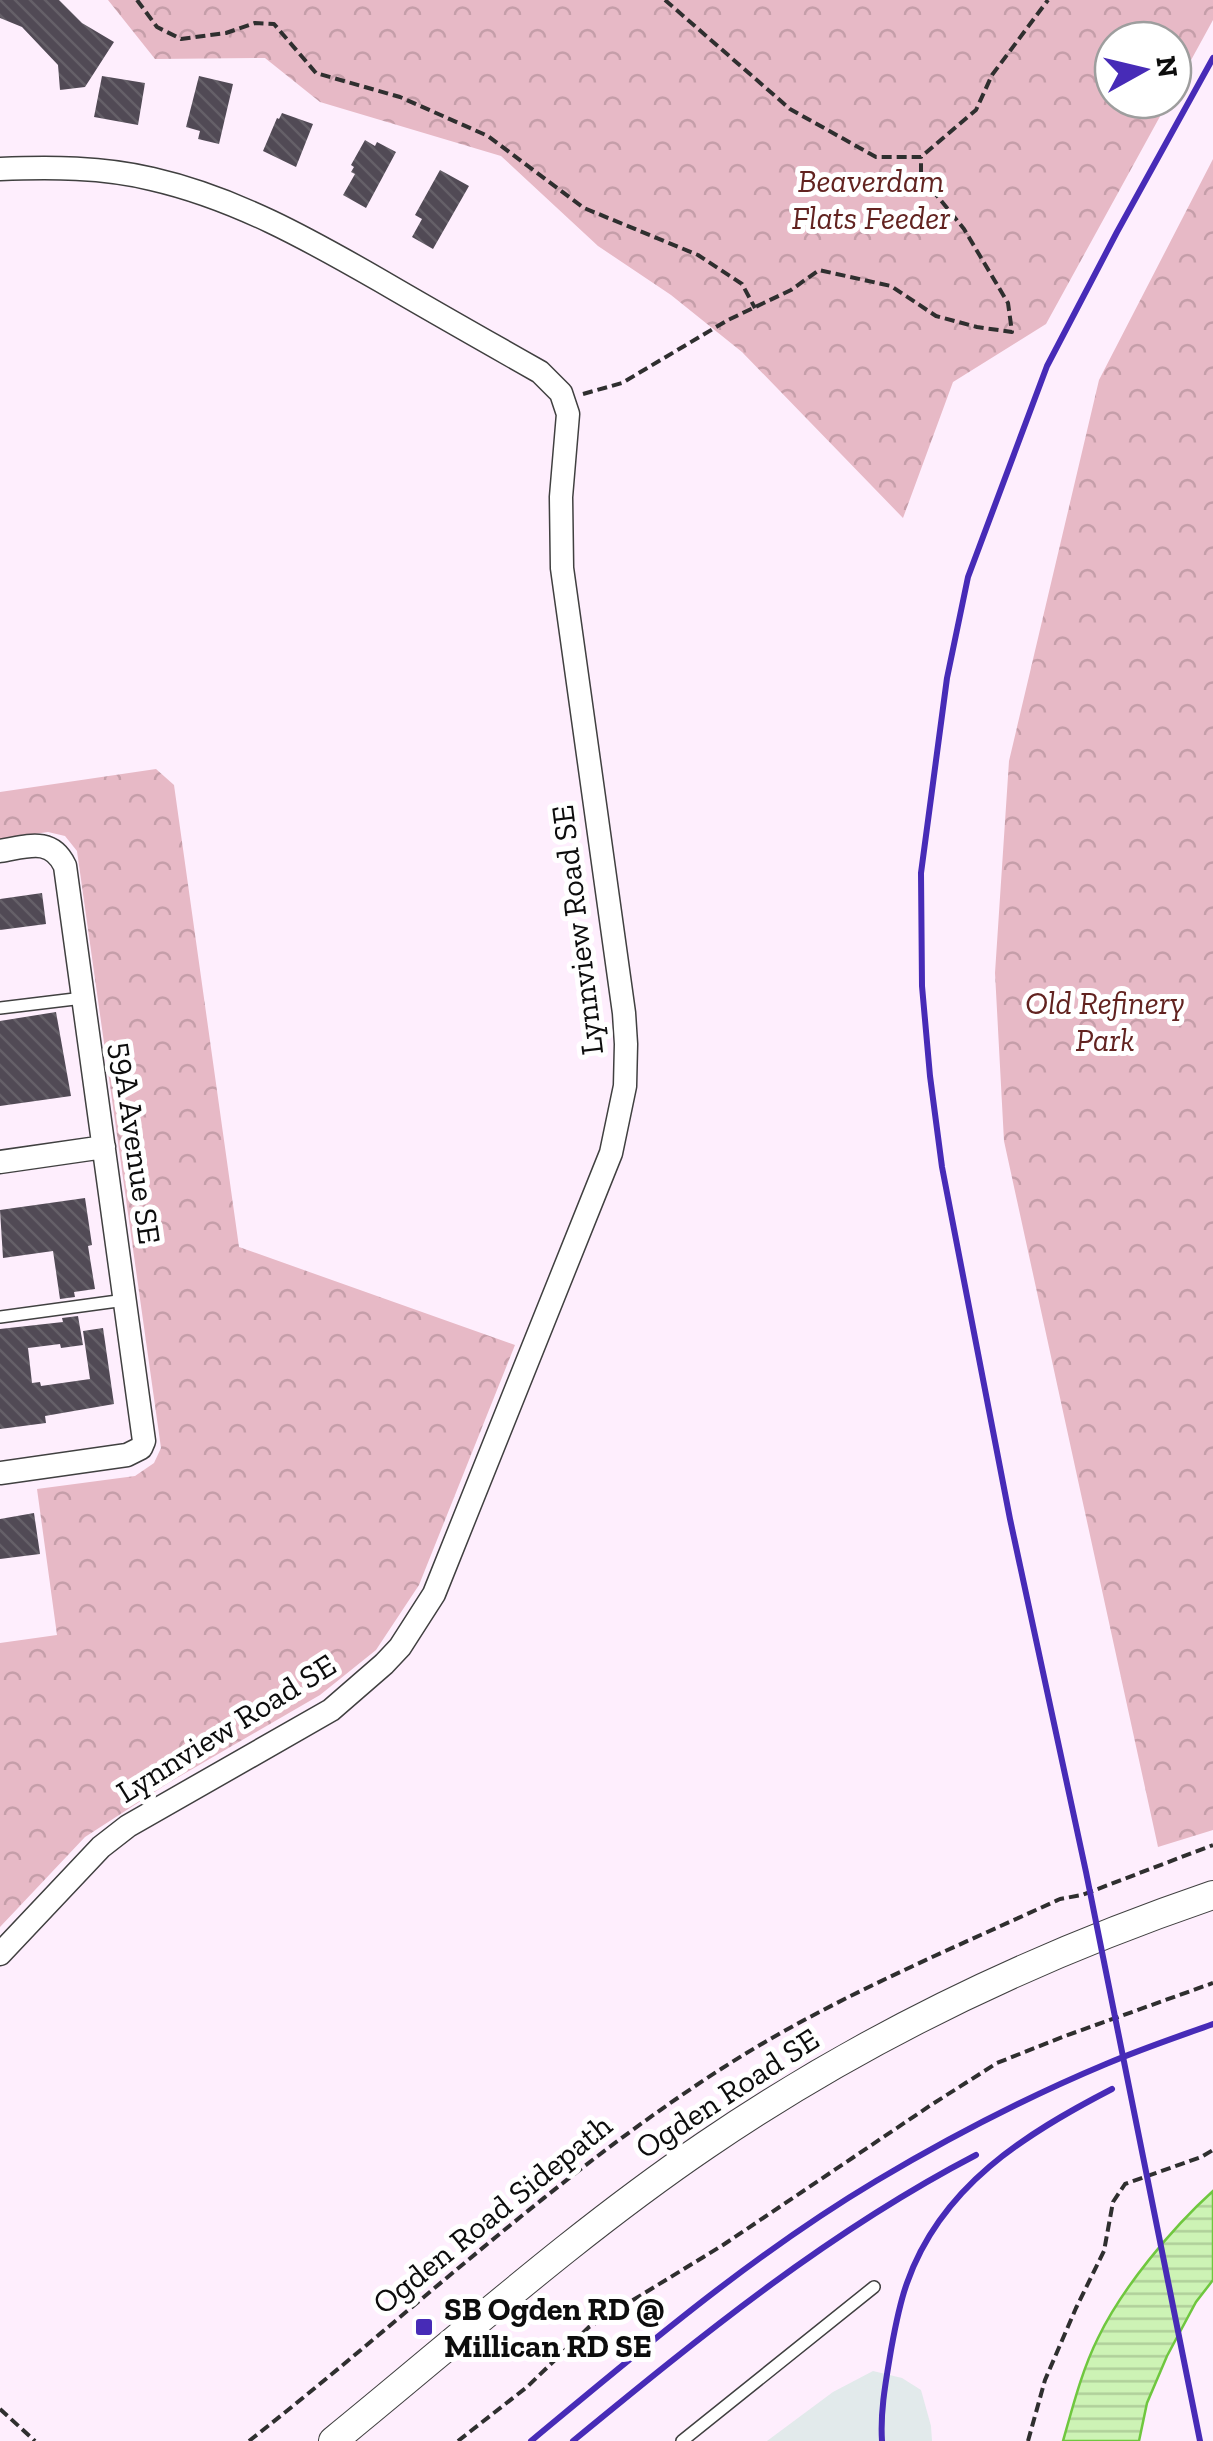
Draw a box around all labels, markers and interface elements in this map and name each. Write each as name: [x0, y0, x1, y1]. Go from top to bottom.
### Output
north arrow: [1093, 20, 1193, 120]
text: N: [1149, 54, 1185, 79]
park label: Beaverdam Flats Feeder: [792, 162, 951, 237]
street label: Lynnview Road SE: [543, 803, 611, 1057]
park label: Old Refinery Park: [1025, 984, 1185, 1059]
street label: 59A Avenue SE: [103, 1039, 169, 1247]
street label: Lynnview Road SE: [109, 1645, 343, 1811]
street label: Ogden Road SE: [628, 2020, 826, 2166]
street label: Ogden Road Sidepath: [365, 2106, 619, 2322]
place label: SB Ogden RD @ Millican RD SE: [444, 2290, 665, 2365]
marker: SB Ogden RD @ Millican RD SE: [413, 2316, 435, 2338]

